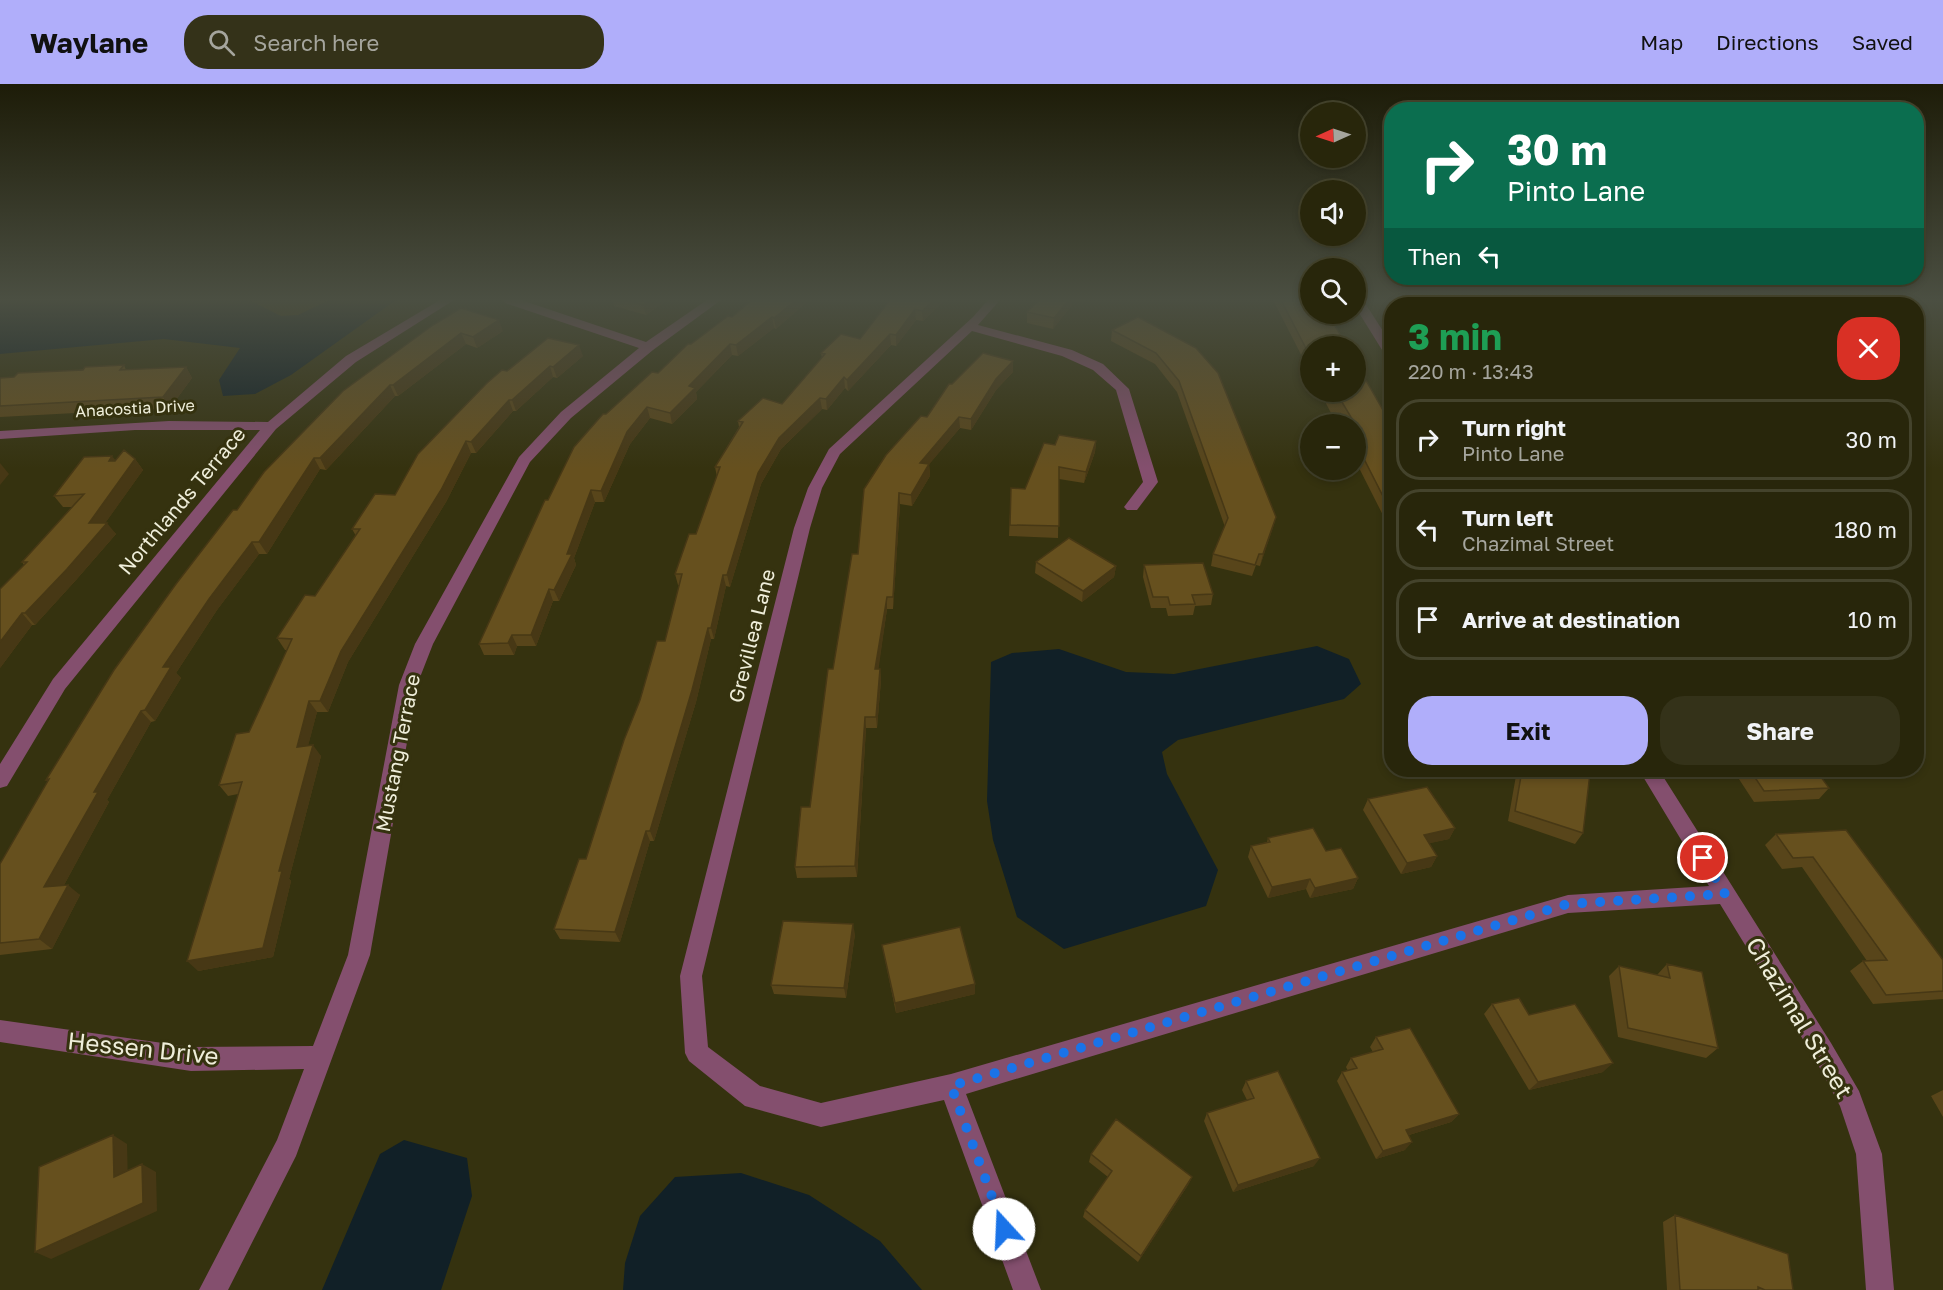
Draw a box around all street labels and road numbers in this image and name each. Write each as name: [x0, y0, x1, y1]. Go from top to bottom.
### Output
street label: Anacostia Drive: [75, 395, 195, 421]
street label: Northlands Terrace: [113, 422, 250, 579]
street label: Grevillea Lane: [723, 567, 779, 705]
street label: Mustang Terrace: [370, 672, 424, 834]
street label: Chazimal Street: [1741, 931, 1860, 1103]
street label: Hessen Drive: [66, 1025, 220, 1070]

